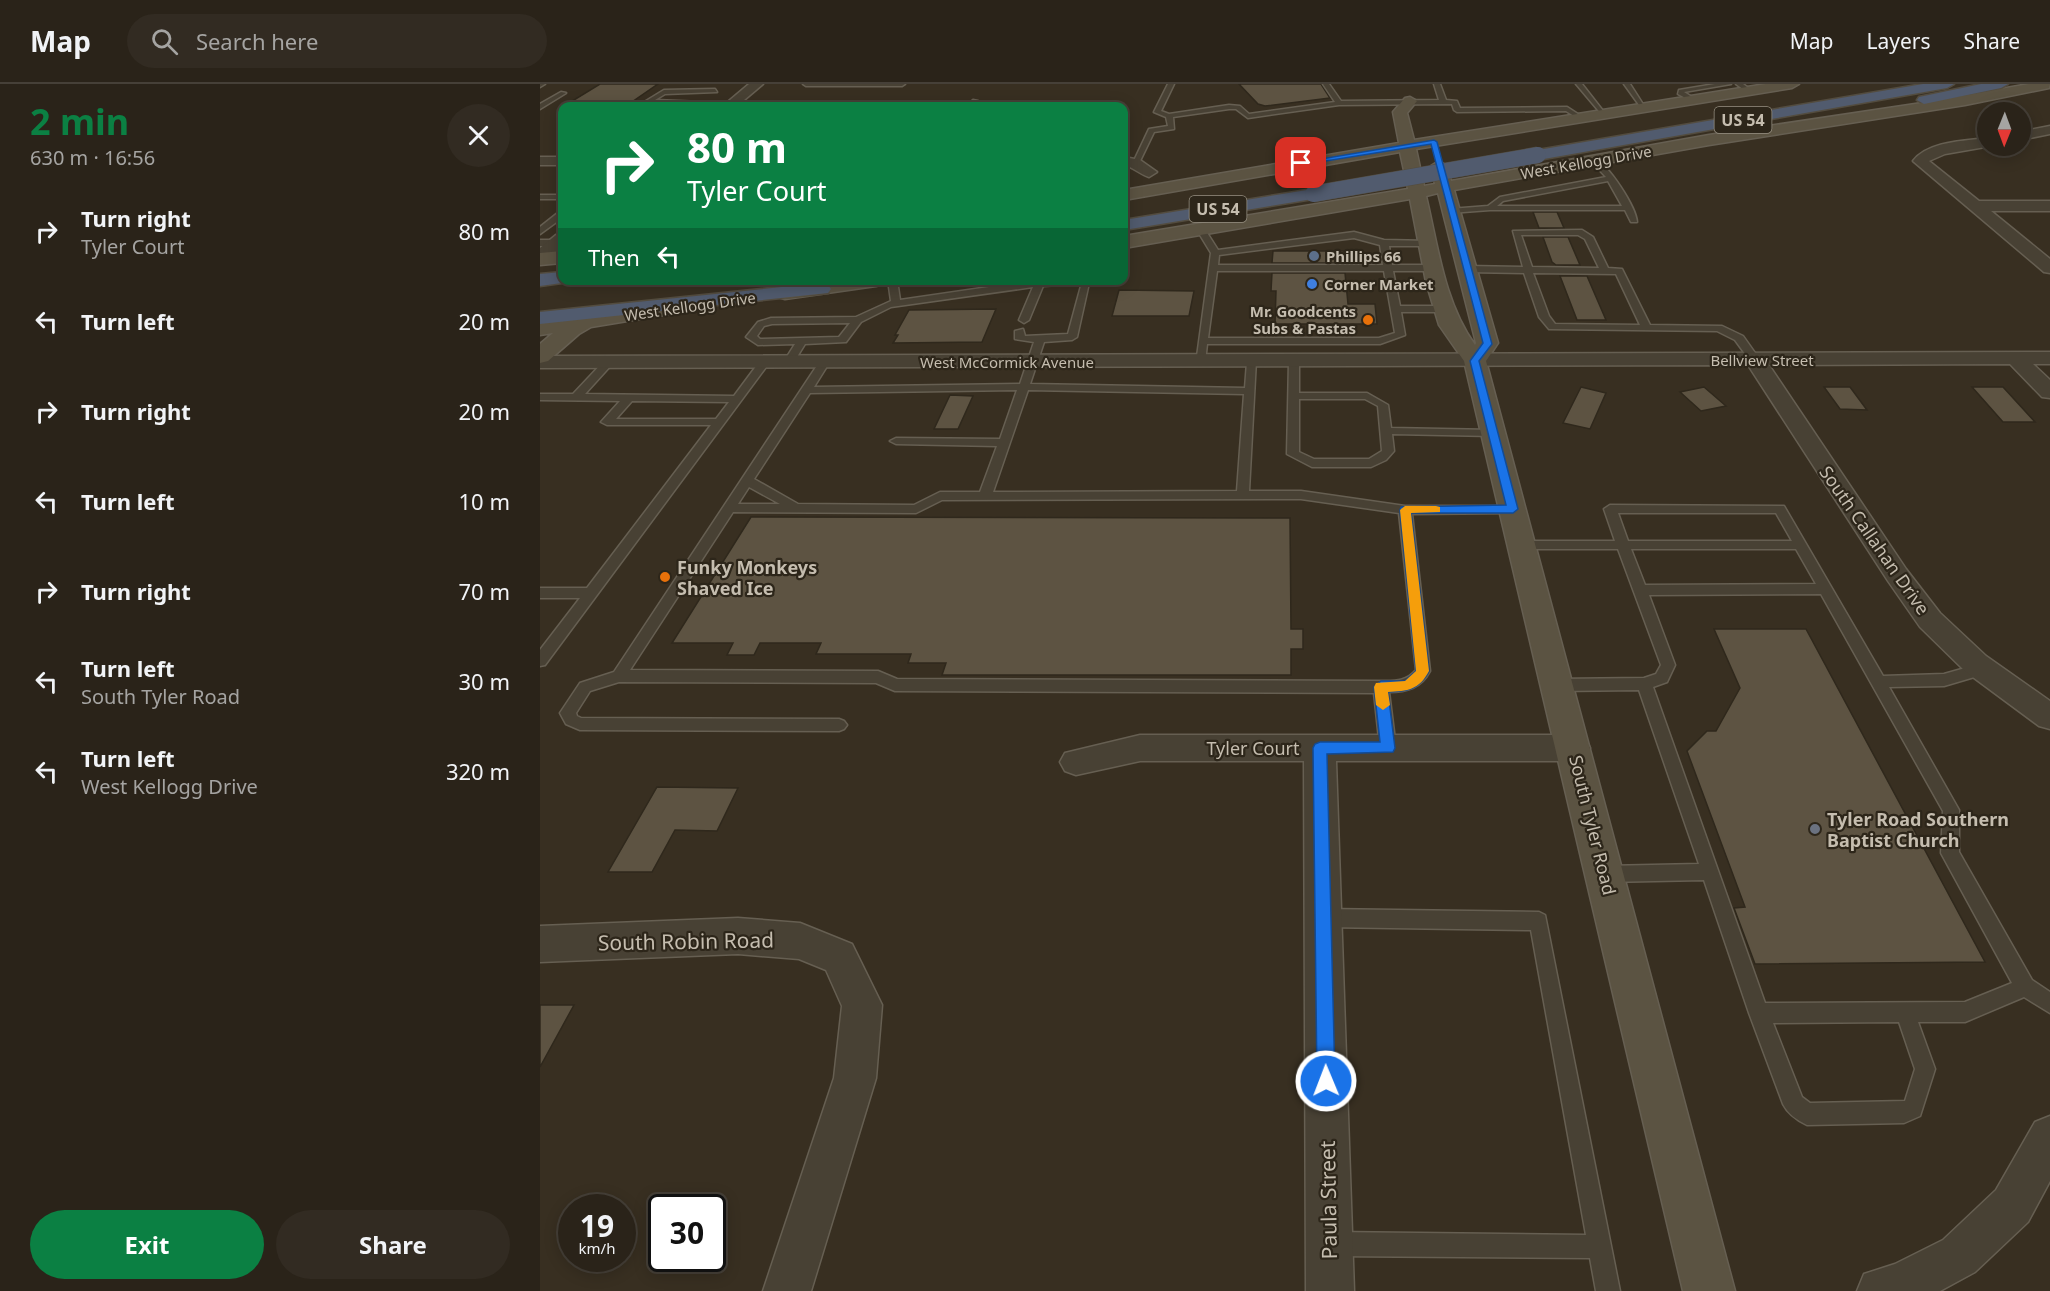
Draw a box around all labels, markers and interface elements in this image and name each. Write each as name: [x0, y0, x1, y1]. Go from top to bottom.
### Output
search box: [127, 14, 547, 68]
text: Map: [30, 22, 91, 60]
icon: search: [148, 25, 181, 58]
text: Search here: [196, 26, 318, 56]
text: Map: [1790, 27, 1834, 55]
text: Layers: [1867, 27, 1931, 55]
text: Share: [1964, 27, 2020, 55]
text: 2 min: [30, 97, 129, 146]
north arrow: [1977, 102, 2031, 156]
map controls: [1977, 102, 2031, 156]
button: close: [447, 104, 510, 167]
road number: US 54: [1714, 107, 1772, 133]
text: 80 m: [687, 118, 787, 175]
icon: right: [588, 126, 666, 204]
pin: [1275, 137, 1326, 188]
street label: West Kellogg Drive: [1519, 141, 1653, 183]
text: 630 m · 16:56: [30, 144, 155, 171]
icon: arrive: [1284, 146, 1317, 179]
text: Tyler Court: [687, 172, 827, 209]
road number: US 54: [1190, 196, 1246, 222]
text: Turn right: [81, 203, 191, 233]
icon: right: [30, 215, 63, 248]
text: 80 m: [459, 216, 510, 246]
text: Tyler Court: [81, 233, 184, 260]
icon: left: [652, 240, 685, 273]
text: Then: [588, 242, 640, 272]
place label: Phillips 66: [1326, 246, 1401, 266]
marker: Phillips 66: [1307, 249, 1321, 263]
place label: Corner Market: [1324, 274, 1434, 294]
marker: Corner Market: [1305, 277, 1319, 291]
street label: West Kellogg Drive: [623, 287, 757, 325]
place label: Mr. Goodcents Subs & Pastas: [1250, 301, 1356, 338]
icon: left: [30, 305, 63, 338]
text: Turn left: [81, 306, 175, 336]
text: 20 m: [459, 306, 510, 336]
marker: Mr. Goodcents Subs & Pastas: [1361, 313, 1375, 327]
street label: Bellview Street: [1710, 350, 1814, 370]
street label: West McCormick Avenue: [920, 352, 1094, 372]
icon: right: [30, 395, 63, 428]
text: Turn right: [81, 396, 191, 426]
text: 20 m: [459, 396, 510, 426]
street label: South Callahan Drive: [1815, 461, 1935, 619]
icon: left: [30, 485, 63, 518]
text: Turn left: [81, 486, 175, 516]
text: 10 m: [459, 486, 510, 516]
place label: Funky Monkeys Shaved Ice: [677, 555, 817, 600]
marker: Funky Monkeys Shaved Ice: [658, 570, 672, 584]
icon: right: [30, 575, 63, 608]
text: Turn right: [81, 576, 191, 606]
text: 70 m: [459, 576, 510, 606]
text: Turn left: [81, 653, 175, 683]
icon: left: [30, 665, 63, 698]
text: 30 m: [459, 666, 510, 696]
text: South Tyler Road: [81, 683, 240, 710]
street label: Tyler Court: [1206, 736, 1300, 760]
text: Turn left: [81, 743, 175, 773]
street label: South Tyler Road: [1564, 753, 1622, 897]
icon: left: [30, 755, 63, 788]
text: 320 m: [446, 756, 510, 786]
text: West Kellogg Drive: [81, 773, 258, 800]
place label: Tyler Road Southern Baptist Church: [1827, 807, 2009, 852]
marker: Tyler Road Southern Baptist Church: [1808, 822, 1822, 836]
street label: South Robin Road: [598, 925, 774, 957]
position arrow: [1294, 1049, 1358, 1113]
street label: Paula Street: [1313, 1140, 1343, 1260]
speed limit sign: 30: [648, 1194, 726, 1272]
text: 19: [580, 1205, 614, 1246]
button: Exit: [30, 1210, 264, 1279]
button: Share: [276, 1210, 510, 1279]
text: km/h: [579, 1238, 615, 1258]

